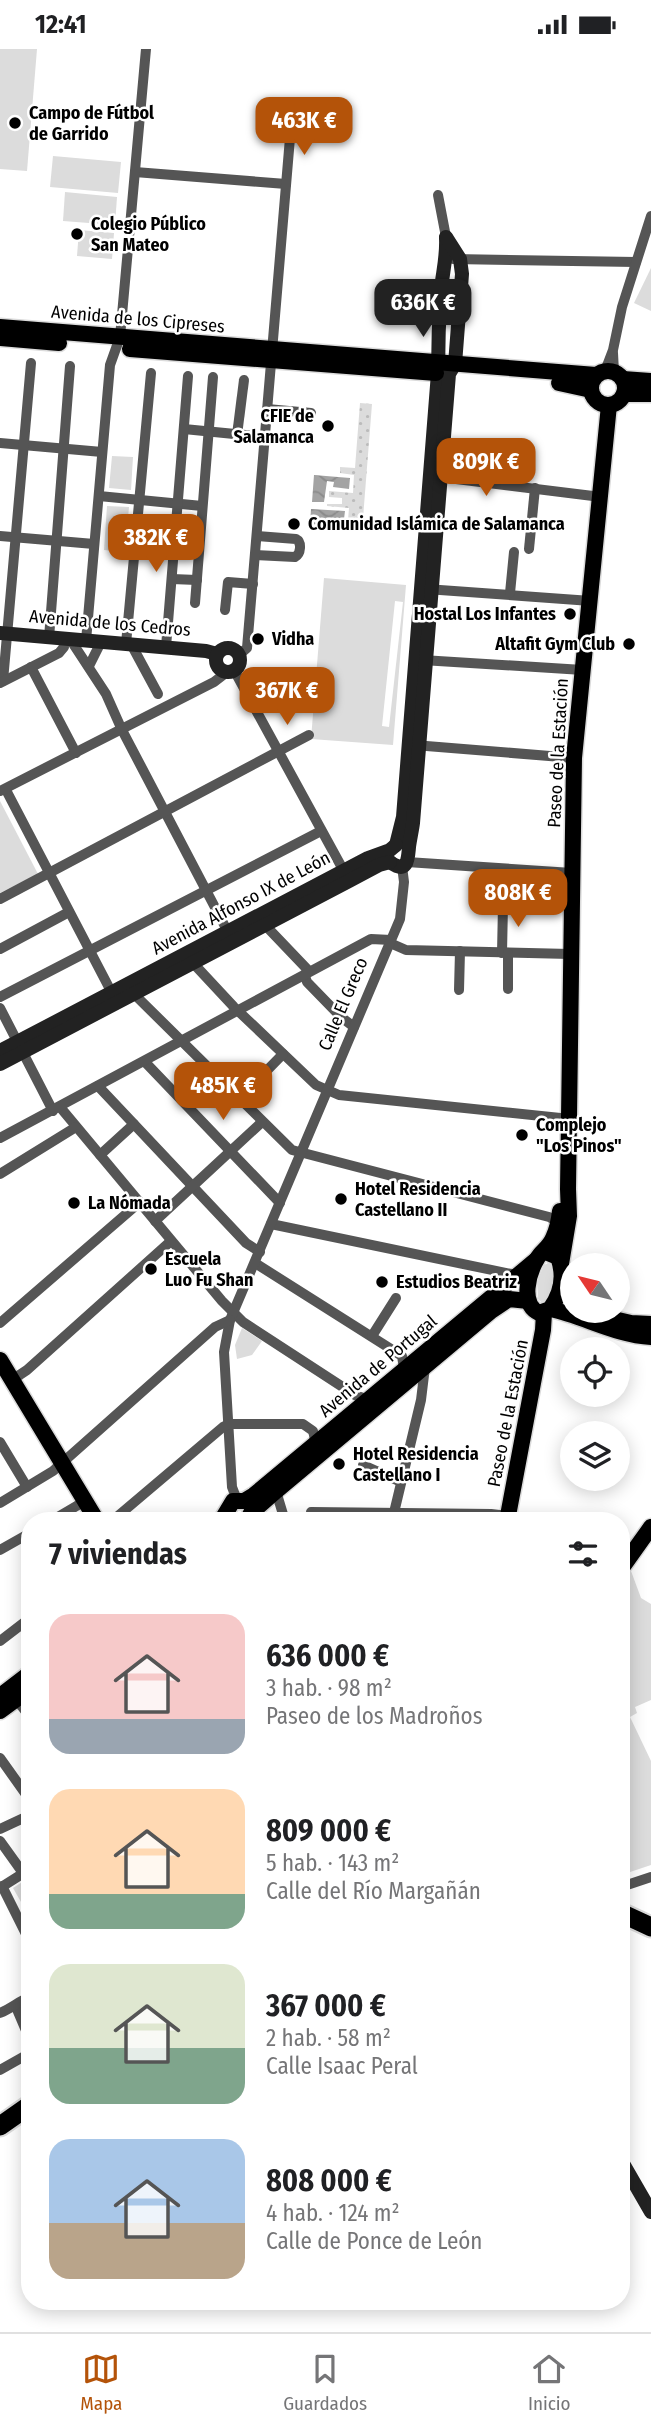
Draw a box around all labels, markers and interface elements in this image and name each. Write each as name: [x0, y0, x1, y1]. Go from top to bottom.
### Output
text: 12:41: [35, 9, 86, 40]
pin: 463K €: [247, 97, 361, 157]
place label: Campo de Fútbol de Garrido: [29, 102, 154, 145]
text: 463K €: [271, 106, 337, 134]
marker: Campo de Fútbol de Garrido: [7, 115, 23, 131]
place label: Colegio Público San Mateo: [91, 213, 206, 256]
marker: Colegio Público San Mateo: [69, 226, 85, 242]
pin: 636K €: [366, 279, 480, 339]
text: 636K €: [390, 288, 456, 316]
street label: Avenida de los Cipreses: [50, 300, 226, 338]
place label: CFIE de Salamanca: [233, 405, 314, 448]
marker: CFIE de Salamanca: [320, 418, 336, 434]
pin: 809K €: [429, 439, 543, 498]
text: 809K €: [453, 447, 519, 475]
place label: Comunidad Islámica de Salamanca: [308, 513, 565, 535]
pin: 382K €: [99, 515, 213, 574]
marker: Comunidad Islámica de Salamanca: [286, 516, 302, 532]
text: 382K €: [124, 523, 188, 551]
place label: Hostal Los Infantes: [414, 603, 556, 625]
street label: Avenida de los Cedros: [28, 605, 192, 641]
marker: Hostal Los Infantes: [562, 606, 578, 622]
place label: Vidha: [271, 628, 314, 650]
marker: Vidha: [250, 631, 266, 647]
place label: Altafit Gym Club: [494, 633, 615, 655]
marker: Altafit Gym Club: [621, 636, 637, 652]
pin: 367K €: [230, 667, 344, 727]
text: 367K €: [256, 676, 318, 704]
street label: Paseo de la Estación: [543, 678, 573, 828]
street label: Avenida Alfonso IX de León: [148, 847, 334, 959]
pin: 808K €: [461, 869, 575, 929]
text: 808K €: [484, 878, 552, 906]
street label: Calle El Greco: [313, 954, 373, 1054]
pin: 485K €: [166, 1063, 280, 1122]
text: 485K €: [190, 1071, 256, 1099]
place label: Complejo "Los Pinos": [536, 1114, 622, 1157]
marker: Complejo "Los Pinos": [514, 1127, 530, 1143]
place label: Hotel Residencia Castellano II: [355, 1178, 481, 1221]
marker: Hotel Residencia Castellano II: [333, 1191, 349, 1207]
place label: La Nómada: [88, 1192, 171, 1214]
marker: La Nómada: [66, 1195, 82, 1211]
place label: Escuela Luo Fu Shan: [165, 1248, 253, 1291]
north arrow: [560, 1253, 630, 1323]
map controls: [560, 1253, 630, 1491]
marker: Escuela Luo Fu Shan: [143, 1261, 159, 1277]
place label: Estudios Beatriz: [396, 1271, 517, 1293]
marker: Estudios Beatriz: [374, 1274, 390, 1290]
street label: Avenida de Portugal: [315, 1310, 442, 1422]
street label: Paseo de la Estación: [483, 1337, 533, 1489]
button: locate: [560, 1337, 630, 1407]
button: layers: [560, 1421, 630, 1491]
place label: Hotel Residencia Castellano I: [353, 1443, 479, 1486]
marker: Hotel Residencia Castellano I: [331, 1456, 347, 1472]
icon: filters: [564, 1535, 602, 1573]
text: 7 viviendas: [49, 1536, 187, 1572]
text: 636 000 €: [266, 1638, 389, 1674]
icon: home: [105, 1642, 189, 1726]
text: 3 hab. · 98 m²: [266, 1674, 392, 1702]
text: Paseo de los Madroños: [266, 1702, 482, 1730]
text: 809 000 €: [266, 1813, 391, 1849]
icon: home: [105, 1817, 189, 1901]
text: 5 hab. · 143 m²: [266, 1849, 399, 1877]
text: Calle del Río Margañán: [266, 1877, 481, 1905]
text: 367 000 €: [266, 1988, 386, 2024]
icon: home: [105, 1992, 189, 2076]
text: 2 hab. · 58 m²: [266, 2024, 391, 2052]
text: Calle Isaac Peral: [266, 2052, 418, 2080]
text: 808 000 €: [266, 2163, 392, 2199]
icon: home: [105, 2167, 189, 2251]
text: 4 hab. · 124 m²: [266, 2199, 400, 2227]
text: Calle de Ponce de León: [266, 2227, 482, 2255]
tab: Mapa: [80, 2350, 122, 2415]
tab: Guardados: [283, 2350, 367, 2415]
tab: Inicio: [528, 2350, 571, 2415]

